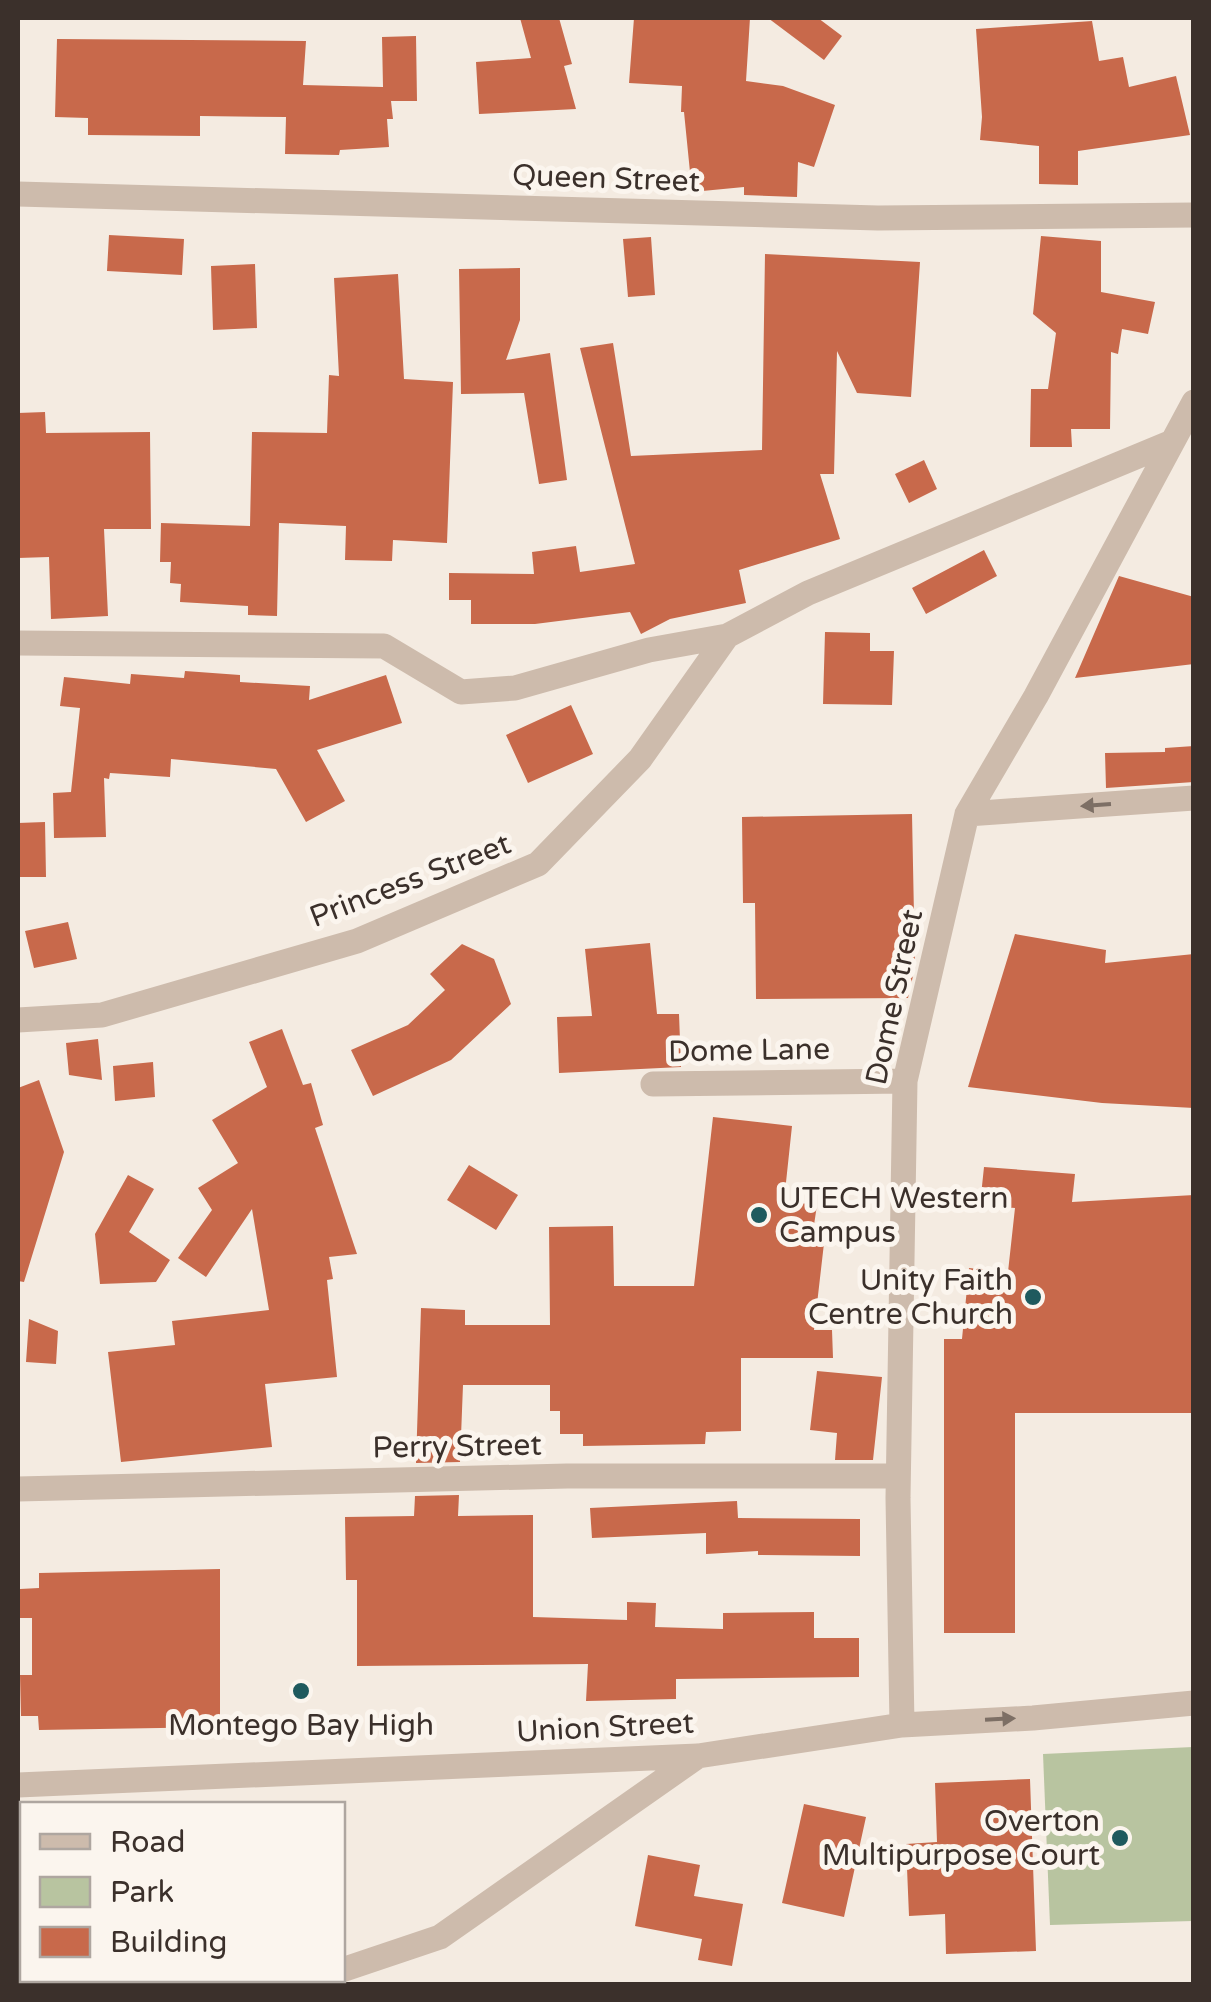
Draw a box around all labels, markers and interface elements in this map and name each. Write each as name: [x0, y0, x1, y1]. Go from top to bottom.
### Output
street label: Queen Street: [511, 157, 701, 200]
one-way arrow: [1080, 797, 1112, 813]
street label: Princess Street: [304, 825, 516, 936]
street label: Dome Street: [858, 906, 931, 1088]
street label: Dome Lane: [668, 1031, 830, 1070]
place label: UTECH Western Campus: [779, 1180, 1008, 1251]
marker: UTECH Western Campus: [748, 1204, 770, 1226]
place label: Unity Faith Centre Church: [808, 1262, 1013, 1333]
marker: Unity Faith Centre Church: [1022, 1286, 1044, 1308]
street label: Perry Street: [372, 1427, 542, 1466]
marker: Montego Bay High: [290, 1680, 312, 1702]
street label: Union Street: [515, 1704, 695, 1751]
place label: Montego Bay High: [168, 1707, 434, 1744]
one-way arrow: [984, 1711, 1016, 1727]
legend: [20, 1802, 345, 1982]
place label: Overton Multipurpose Court: [822, 1803, 1100, 1874]
text: Road: [110, 1824, 185, 1861]
marker: Overton Multipurpose Court: [1109, 1827, 1131, 1849]
text: Park: [110, 1874, 174, 1911]
text: Building: [110, 1924, 227, 1961]

